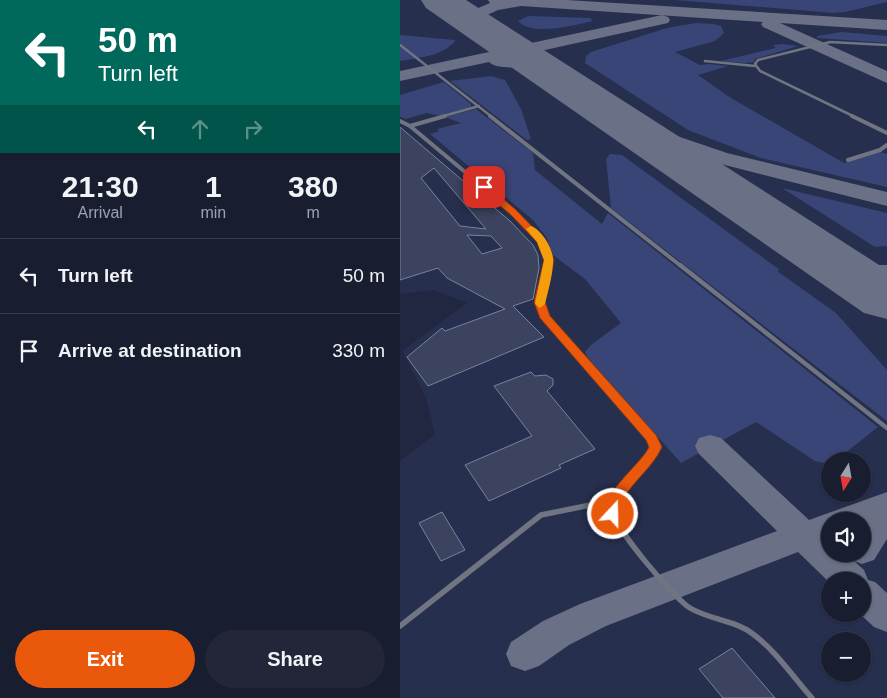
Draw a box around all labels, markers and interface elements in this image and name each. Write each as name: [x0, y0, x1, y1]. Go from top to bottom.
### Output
icon: left: [15, 20, 80, 85]
text: 50 m: [98, 20, 178, 59]
text: Turn left: [98, 61, 178, 86]
icon: left: [133, 115, 161, 143]
icon: ahead: [186, 115, 214, 143]
icon: right: [239, 115, 267, 143]
pin: [463, 166, 505, 208]
text: 21:30: [62, 170, 139, 203]
text: 1: [205, 170, 222, 203]
text: 380: [288, 170, 338, 203]
icon: arrive: [470, 173, 498, 201]
text: Arrival: [78, 204, 123, 221]
text: min: [200, 204, 226, 221]
text: m: [306, 204, 320, 221]
icon: left: [15, 262, 43, 290]
text: Turn left: [58, 265, 133, 286]
text: 50 m: [343, 265, 385, 286]
icon: arrive: [15, 337, 43, 365]
text: Arrive at destination: [58, 340, 242, 361]
text: 330 m: [332, 340, 385, 361]
north arrow: [821, 452, 871, 502]
map controls: [821, 452, 871, 682]
position arrow: [586, 487, 638, 539]
button: sound: [821, 512, 871, 562]
button: +: [821, 572, 871, 622]
button: Exit: [15, 630, 195, 688]
button: Share: [205, 630, 385, 688]
button: −: [821, 632, 871, 682]

